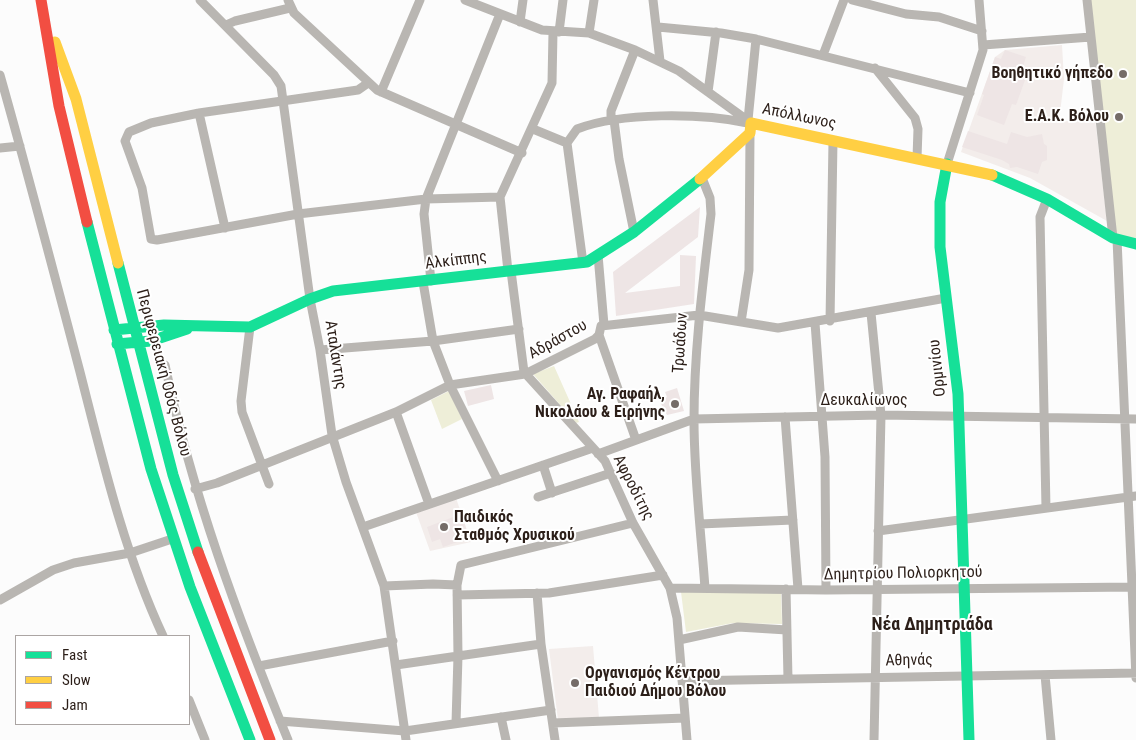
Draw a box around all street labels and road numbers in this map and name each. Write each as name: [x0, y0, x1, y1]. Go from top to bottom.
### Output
street label: Απόλλωνος: [760, 100, 838, 134]
street label: Αλκίππης: [424, 248, 488, 274]
street label: Περιφερειακή Οδός Βόλου: [131, 287, 195, 459]
street label: Τρωάδων: [669, 312, 693, 374]
street label: Αδράστου: [525, 316, 591, 364]
street label: Αταλάντης: [320, 319, 350, 391]
street label: Ορμινίου: [925, 338, 951, 398]
street label: Δευκαλίωνος: [820, 391, 908, 411]
street label: Αφροδίτης: [608, 452, 658, 524]
street label: Δημητρίου Πολιορκητού: [824, 563, 982, 585]
street label: Αθηνάς: [885, 651, 933, 671]

